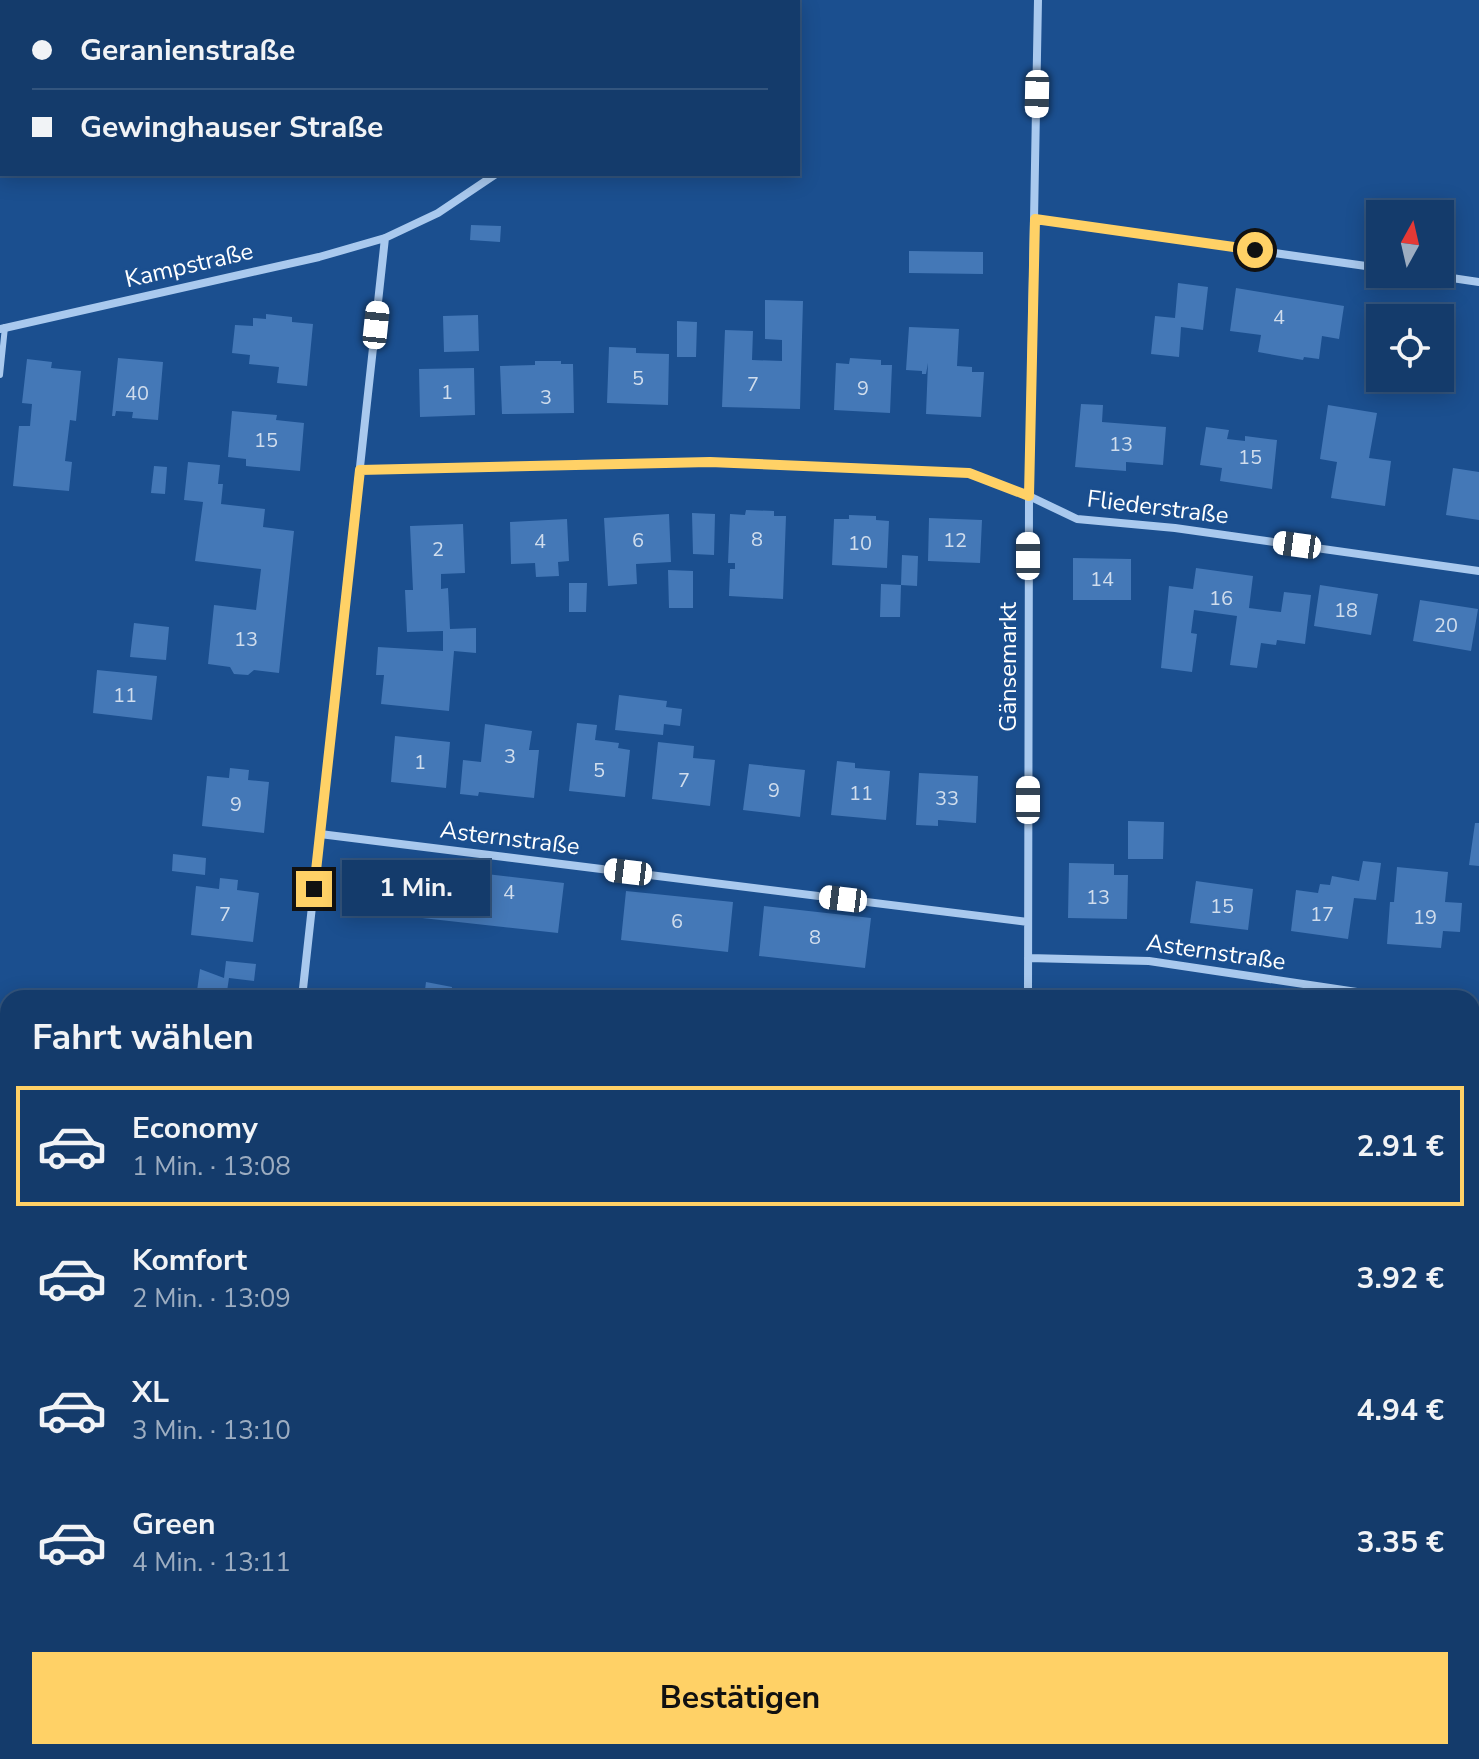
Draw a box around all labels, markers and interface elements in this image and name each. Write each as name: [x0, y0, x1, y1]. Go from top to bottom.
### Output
text: Geranienstraße: [80, 30, 295, 71]
car: [1025, 70, 1049, 118]
text: Gewinghauser Straße: [80, 107, 383, 148]
north arrow: [1366, 200, 1454, 288]
map controls: [1366, 200, 1454, 392]
route start: [1237, 232, 1273, 268]
street label: Kampstraße: [122, 235, 256, 295]
car: [362, 300, 390, 350]
house number: 4: [1273, 304, 1285, 331]
button: locate: [1366, 304, 1454, 392]
house number: 5: [632, 365, 644, 392]
house number: 7: [747, 371, 759, 398]
house number: 9: [857, 375, 869, 402]
house number: 1: [441, 379, 453, 406]
house number: 40: [125, 380, 149, 407]
house number: 3: [540, 384, 552, 411]
house number: 15: [254, 427, 278, 454]
house number: 13: [1109, 431, 1133, 458]
house number: 15: [1238, 444, 1262, 471]
street label: Fliederstraße: [1085, 482, 1231, 532]
house number: 8: [751, 526, 763, 553]
house number: 6: [632, 527, 644, 554]
house number: 12: [943, 527, 967, 554]
house number: 4: [534, 528, 546, 555]
house number: 10: [848, 530, 872, 557]
car: [1272, 530, 1322, 560]
car: [1016, 532, 1040, 580]
house number: 2: [432, 536, 444, 563]
house number: 14: [1090, 566, 1114, 593]
house number: 16: [1209, 585, 1233, 612]
house number: 18: [1334, 597, 1358, 624]
street label: Gänsemarkt: [992, 601, 1024, 732]
house number: 20: [1434, 612, 1458, 639]
house number: 13: [234, 626, 258, 653]
house number: 11: [113, 682, 137, 709]
house number: 3: [504, 743, 516, 770]
house number: 1: [414, 749, 426, 776]
house number: 5: [593, 757, 605, 784]
house number: 7: [678, 767, 690, 794]
car: [1016, 776, 1040, 824]
house number: 9: [768, 777, 780, 804]
house number: 11: [849, 780, 873, 807]
house number: 33: [935, 785, 959, 812]
house number: 9: [230, 791, 242, 818]
street label: Asternstraße: [438, 814, 582, 862]
car: [603, 857, 653, 887]
callout: 1 Min.: [342, 861, 490, 917]
text: 1 Min.: [379, 870, 453, 905]
route end: [296, 871, 332, 907]
house number: 4: [503, 879, 515, 906]
car: [818, 884, 868, 914]
house number: 13: [1086, 884, 1110, 911]
house number: 15: [1210, 893, 1234, 920]
house number: 7: [219, 901, 231, 928]
house number: 17: [1310, 901, 1334, 928]
house number: 19: [1413, 904, 1437, 931]
house number: 6: [671, 908, 683, 935]
house number: 8: [809, 924, 821, 951]
street label: Asternstraße: [1144, 926, 1288, 978]
text: Fahrt wählen: [32, 1013, 254, 1062]
text: Economy: [132, 1108, 258, 1149]
icon: car: [36, 1110, 108, 1182]
text: 2.91 €: [1356, 1126, 1444, 1167]
text: 1 Min. · 13:08: [132, 1149, 291, 1184]
text: Komfort: [132, 1240, 247, 1281]
icon: car: [36, 1242, 108, 1314]
text: 3.92 €: [1356, 1258, 1444, 1299]
text: 2 Min. · 13:09: [132, 1281, 291, 1316]
text: XL: [132, 1372, 169, 1413]
icon: car: [36, 1374, 108, 1446]
text: 4.94 €: [1356, 1390, 1444, 1431]
text: 3 Min. · 13:10: [132, 1413, 291, 1448]
text: Green: [132, 1504, 216, 1545]
icon: car: [36, 1506, 108, 1578]
text: 3.35 €: [1356, 1522, 1444, 1563]
text: 4 Min. · 13:11: [132, 1545, 291, 1580]
button: Bestätigen: [32, 1652, 1448, 1744]

